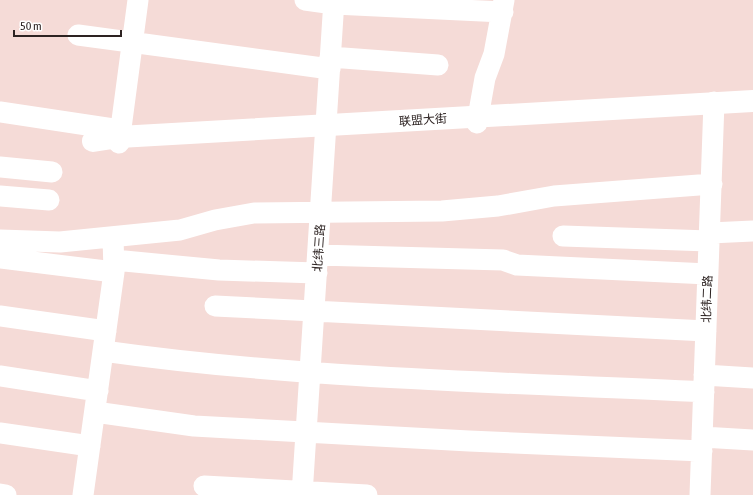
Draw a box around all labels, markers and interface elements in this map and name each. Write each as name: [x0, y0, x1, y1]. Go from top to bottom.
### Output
scale bar: [14, 12, 121, 38]
text: 50 m: [20, 19, 42, 33]
street label: 联盟大街: [399, 111, 447, 129]
street label: 北纬三路: [310, 224, 328, 272]
street label: 北纬二路: [699, 275, 715, 323]

